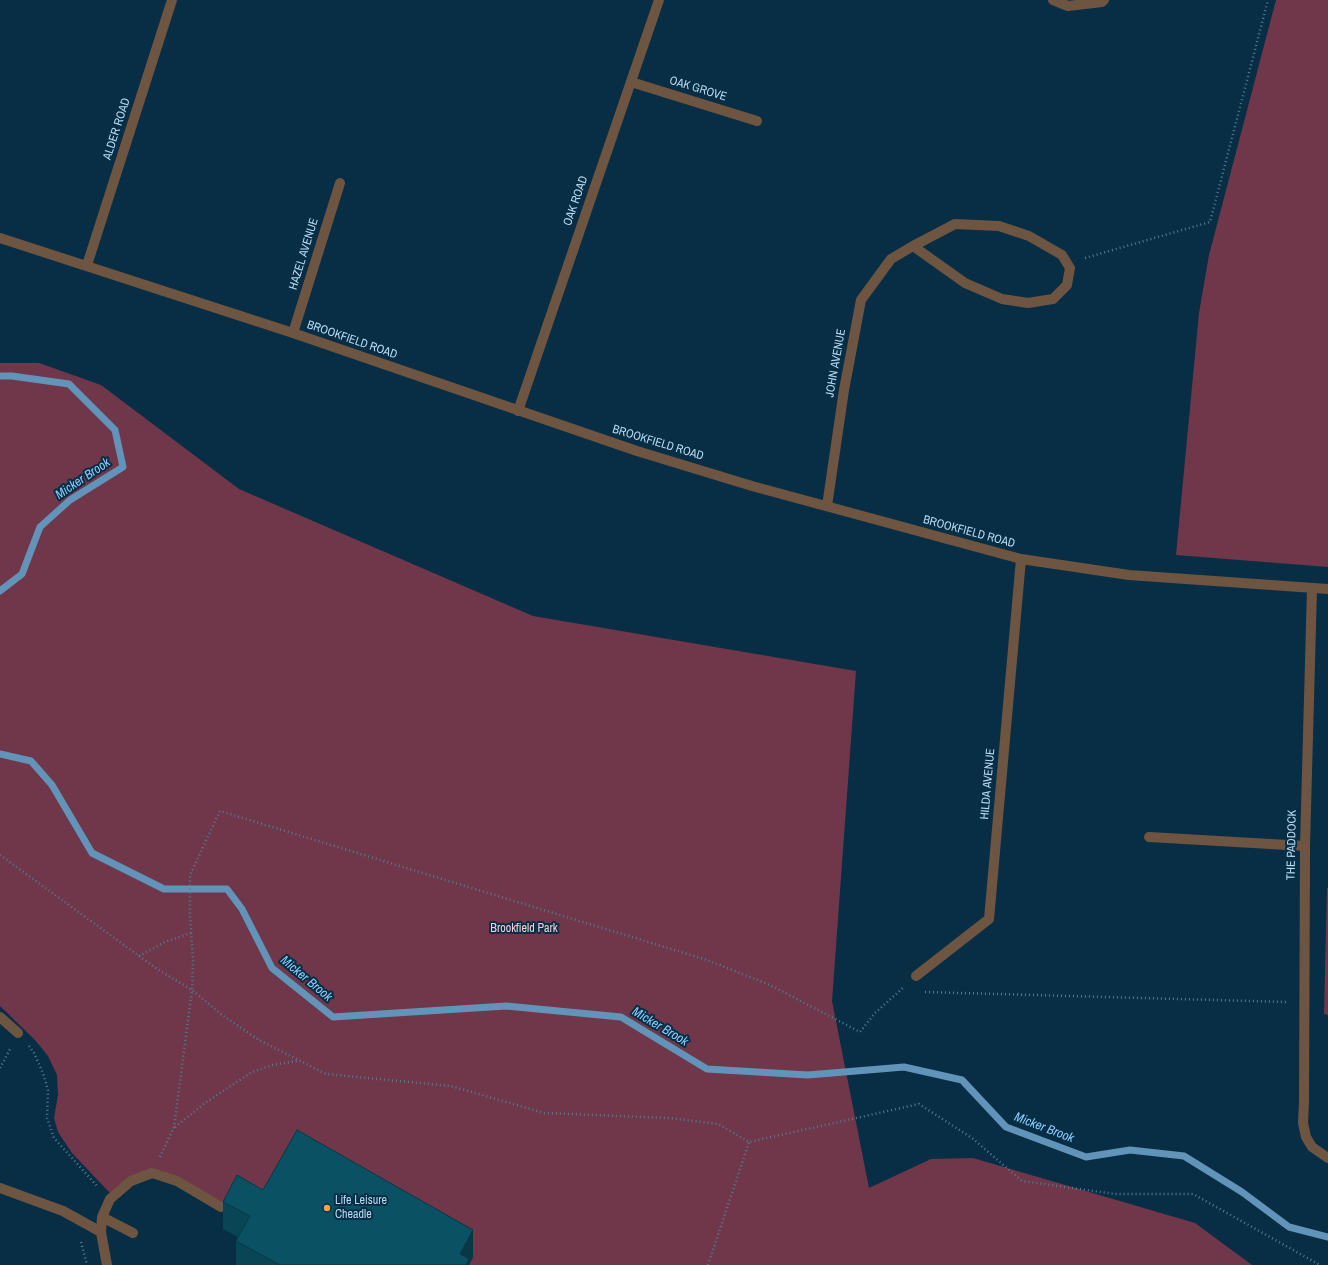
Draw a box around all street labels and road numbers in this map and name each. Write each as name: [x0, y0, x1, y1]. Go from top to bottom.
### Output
street label: OAK GROVE: [668, 73, 728, 105]
street label: ALDER ROAD: [100, 96, 134, 162]
street label: OAK ROAD: [561, 174, 591, 228]
street label: HAZEL AVENUE: [286, 216, 322, 292]
street label: BROOKFIELD ROAD: [305, 318, 399, 362]
street label: JOHN AVENUE: [823, 328, 849, 398]
street label: BROOKFIELD ROAD: [611, 422, 705, 464]
street label: BROOKFIELD ROAD: [921, 513, 1017, 551]
street label: HILDA AVENUE: [978, 748, 998, 820]
street label: THE PADDOCK: [1284, 810, 1300, 880]

